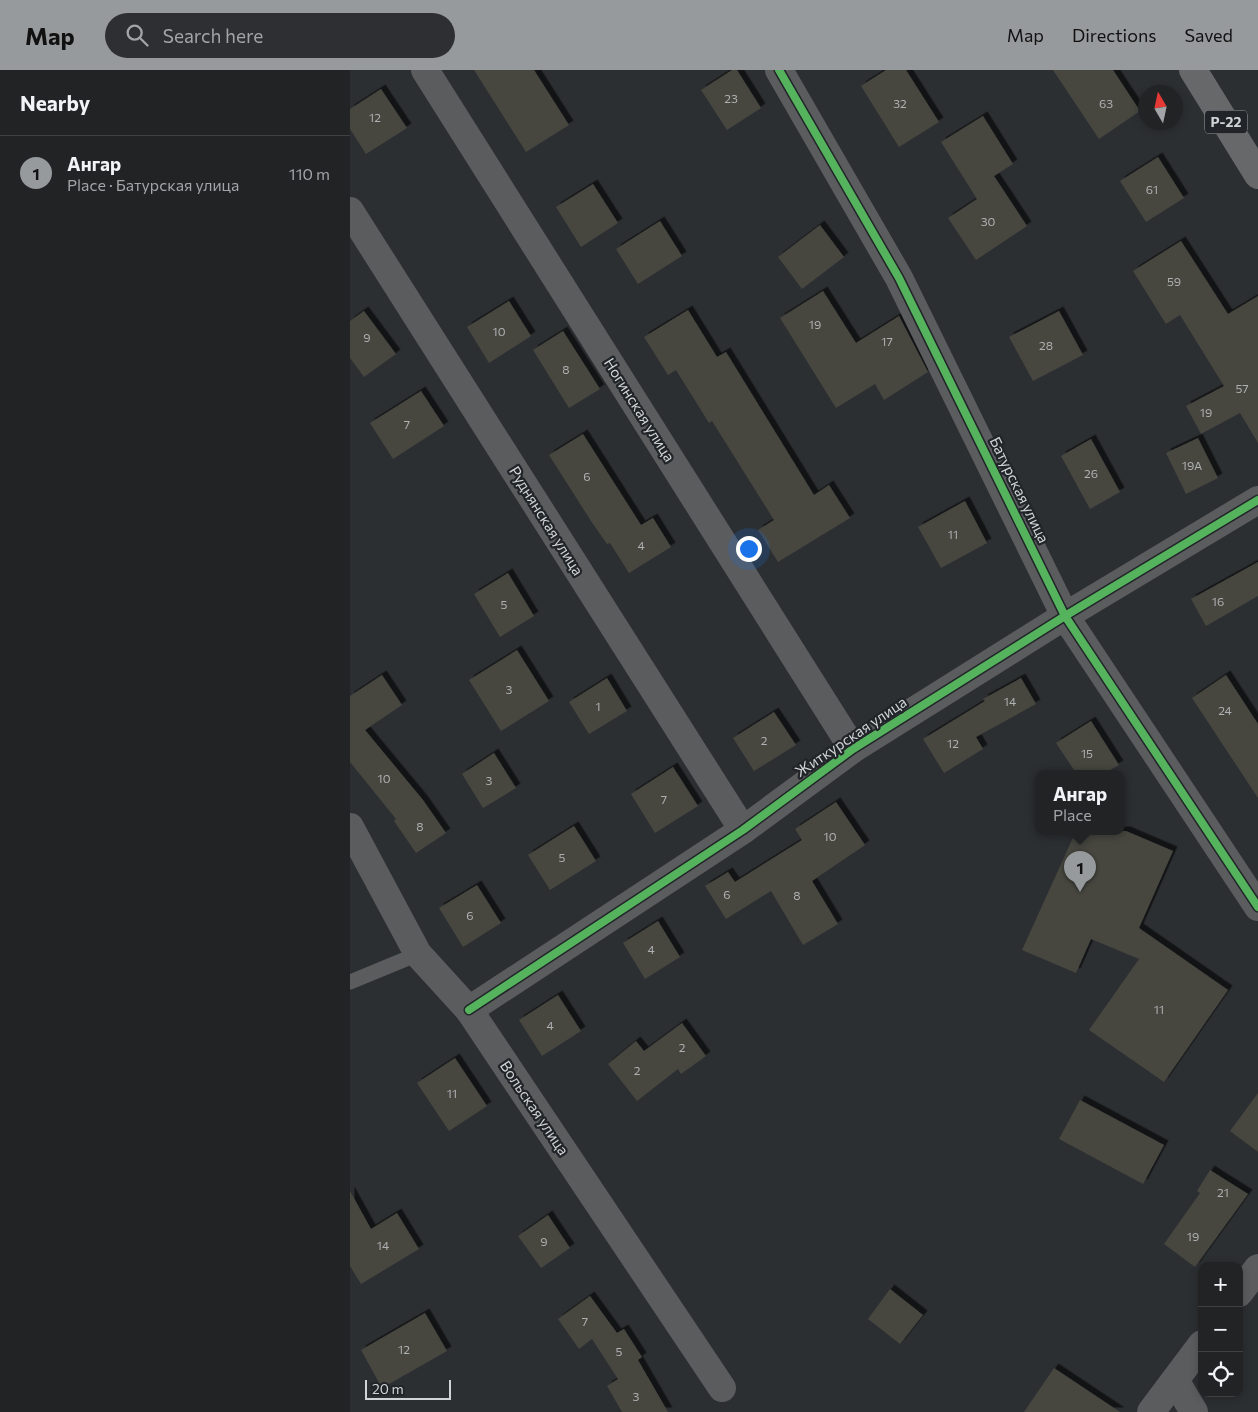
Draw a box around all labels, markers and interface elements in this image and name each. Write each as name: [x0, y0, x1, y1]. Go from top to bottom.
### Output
search box: [105, 13, 455, 58]
text: Map: [25, 21, 75, 50]
icon: search: [123, 21, 151, 49]
text: Search here: [163, 24, 263, 47]
text: Map: [1007, 24, 1044, 46]
text: Directions: [1072, 24, 1156, 46]
text: Saved: [1184, 24, 1233, 46]
north arrow: [1138, 85, 1183, 130]
text: Nearby: [20, 90, 90, 115]
house number: 23: [724, 91, 738, 105]
house number: 32: [893, 96, 907, 110]
house number: 63: [1099, 96, 1113, 110]
house number: 12: [369, 110, 381, 124]
road number: Р-22: [1205, 111, 1247, 134]
text: Ангар: [67, 152, 121, 175]
text: 1: [32, 164, 40, 183]
text: 110 m: [289, 164, 330, 183]
text: Place · Батурская улица: [67, 175, 239, 194]
house number: 61: [1146, 182, 1158, 196]
house number: 30: [981, 214, 996, 228]
house number: 59: [1167, 274, 1181, 288]
house number: 19: [809, 317, 821, 331]
house number: 10: [493, 324, 506, 338]
house number: 9: [363, 330, 371, 344]
house number: 17: [881, 334, 893, 348]
house number: 28: [1039, 338, 1053, 352]
street label: Ногинская улица: [601, 354, 679, 465]
house number: 8: [562, 362, 570, 376]
house number: 57: [1235, 381, 1249, 395]
house number: 19: [1200, 405, 1212, 419]
house number: 7: [404, 417, 410, 431]
street label: Батурская улица: [986, 434, 1053, 546]
house number: 19А: [1182, 458, 1202, 472]
street label: Руднянская улица: [506, 463, 588, 578]
house number: 26: [1084, 466, 1098, 480]
house number: 6: [583, 469, 591, 483]
house number: 11: [948, 527, 958, 541]
your location: [736, 536, 762, 562]
house number: 4: [637, 538, 645, 552]
house number: 16: [1212, 594, 1224, 608]
house number: 5: [501, 597, 508, 611]
house number: 3: [506, 682, 513, 696]
street label: Житкурская улица: [791, 692, 910, 780]
house number: 14: [1004, 694, 1016, 708]
house number: 1: [595, 699, 601, 713]
house number: 24: [1218, 703, 1232, 717]
house number: 2: [761, 733, 768, 747]
house number: 12: [947, 736, 959, 750]
house number: 15: [1081, 746, 1093, 760]
popup: [1035, 770, 1125, 835]
house number: 10: [378, 771, 391, 785]
house number: 3: [486, 773, 493, 787]
text: Ангар: [1053, 782, 1107, 805]
house number: 7: [661, 792, 667, 806]
text: Place: [1053, 805, 1092, 824]
house number: 8: [416, 819, 424, 833]
house number: 10: [824, 829, 837, 843]
house number: 5: [559, 850, 566, 864]
pin: 1: [1064, 851, 1096, 892]
house number: 6: [723, 887, 731, 901]
house number: 8: [793, 888, 801, 902]
house number: 6: [466, 908, 474, 922]
house number: 4: [647, 942, 655, 956]
house number: 11: [1154, 1002, 1164, 1016]
house number: 4: [546, 1018, 554, 1032]
house number: 2: [679, 1040, 686, 1054]
street label: Вольская улица: [497, 1057, 573, 1158]
house number: 2: [634, 1063, 641, 1077]
house number: 11: [447, 1086, 457, 1100]
house number: 21: [1217, 1185, 1229, 1199]
house number: 19: [1187, 1229, 1199, 1243]
house number: 9: [540, 1234, 548, 1248]
house number: 14: [377, 1238, 389, 1252]
map controls: [1198, 1262, 1243, 1397]
button: +: [1198, 1262, 1243, 1307]
button: −: [1198, 1307, 1243, 1352]
house number: 7: [582, 1314, 588, 1328]
house number: 12: [398, 1342, 410, 1356]
house number: 5: [616, 1344, 623, 1358]
button: locate: [1198, 1352, 1243, 1397]
scale bar: [365, 1377, 451, 1400]
text: 20 m: [372, 1380, 404, 1397]
house number: 3: [633, 1389, 640, 1403]

